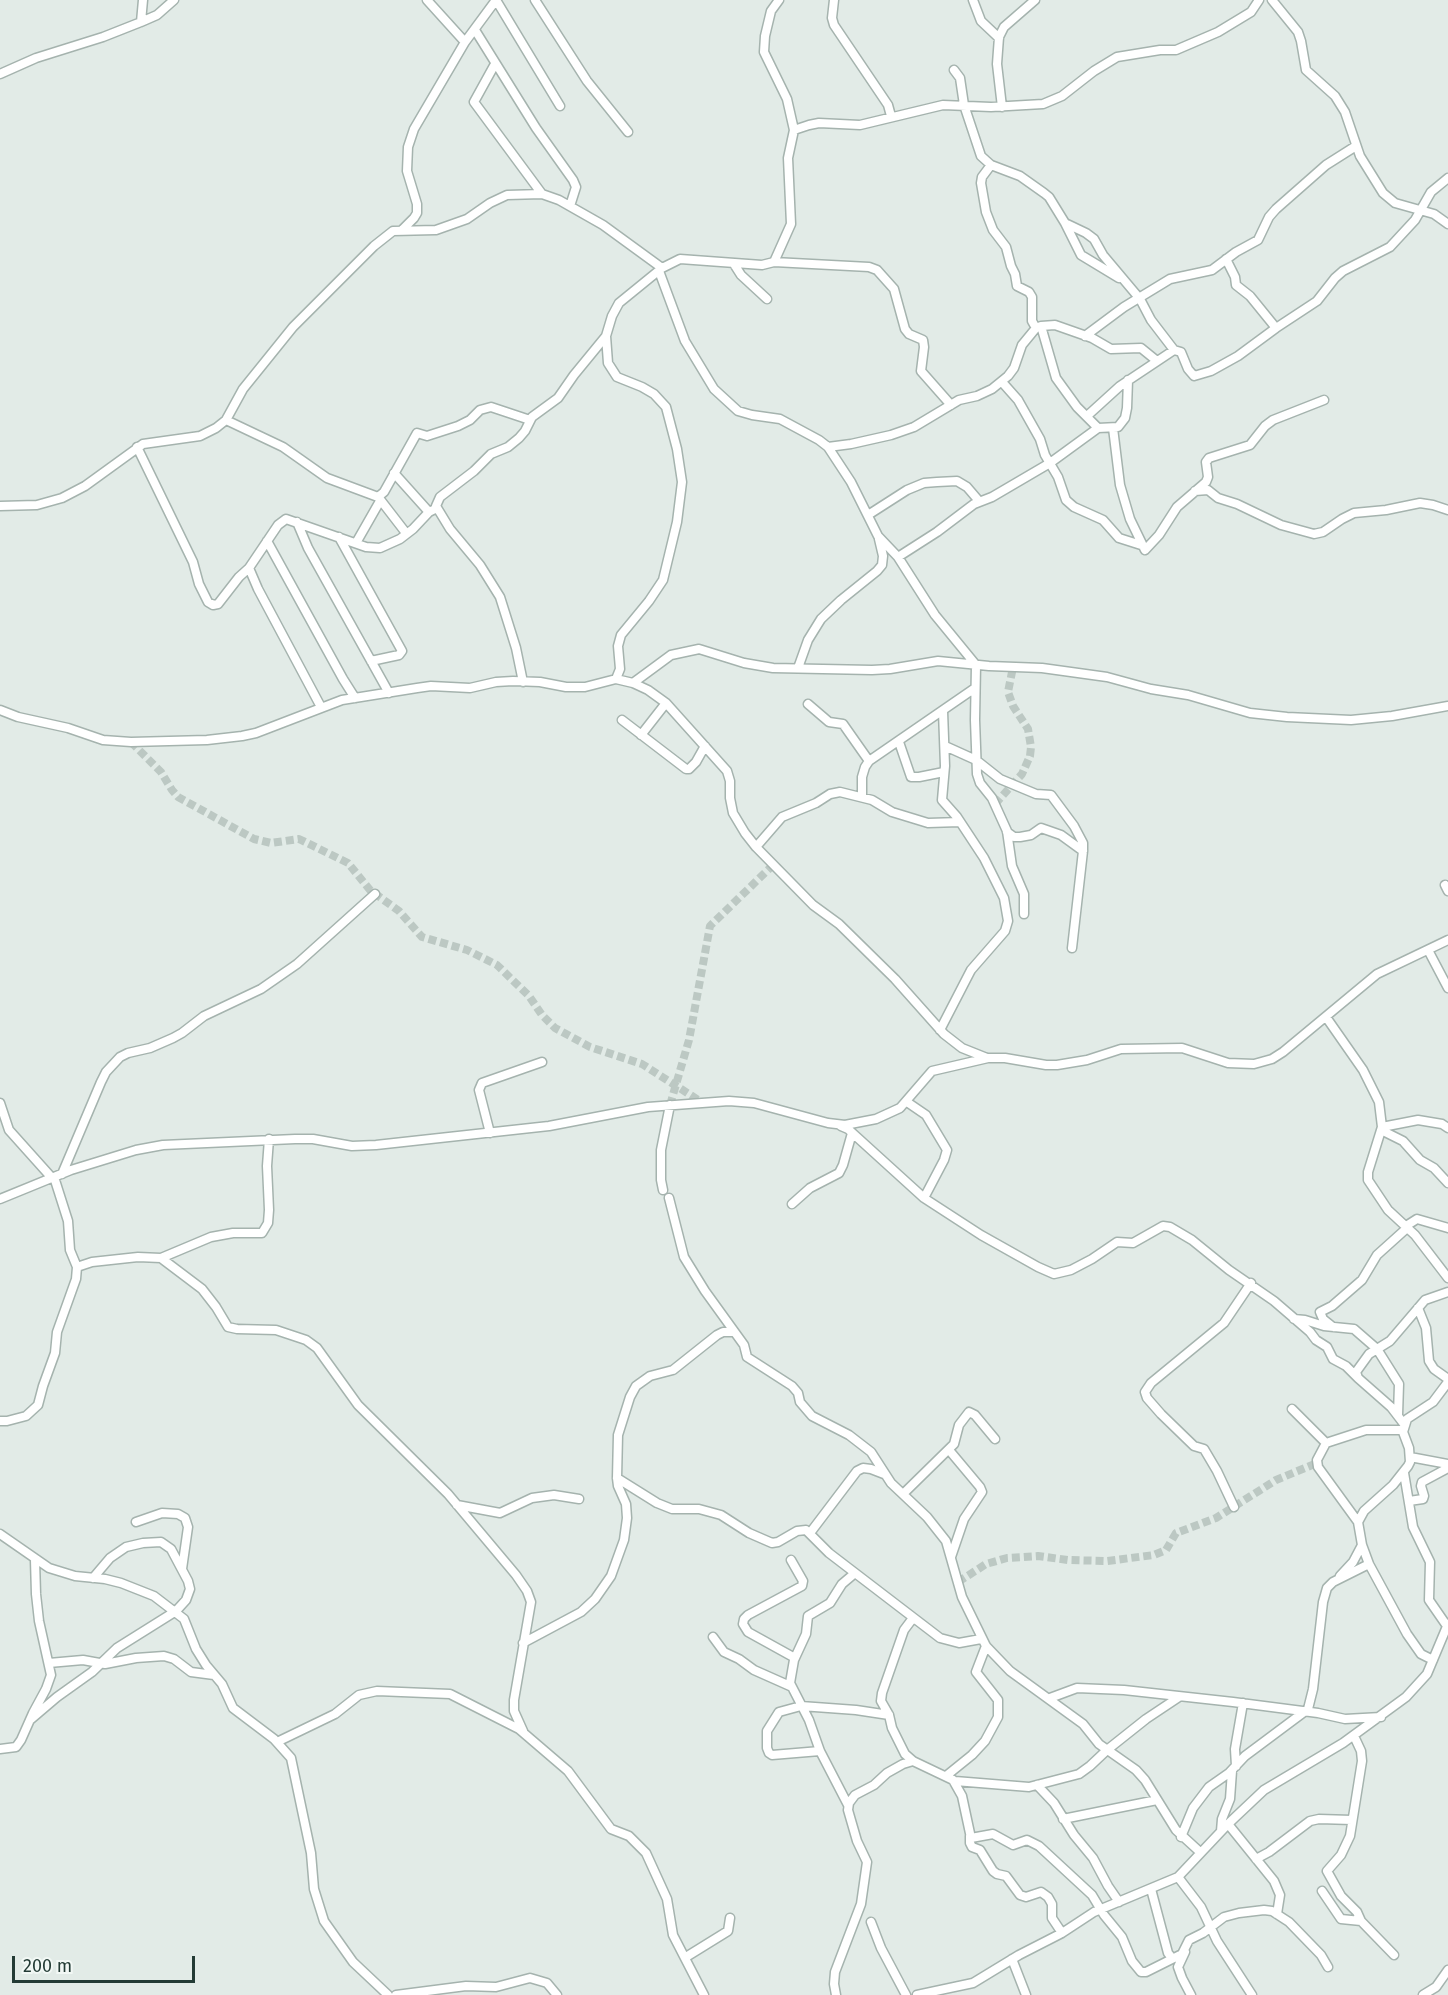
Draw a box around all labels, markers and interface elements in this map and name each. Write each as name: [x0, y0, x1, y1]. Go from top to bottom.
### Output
scale bar: [15, 1944, 198, 1982]
text: 200 m: [23, 1955, 72, 1977]

